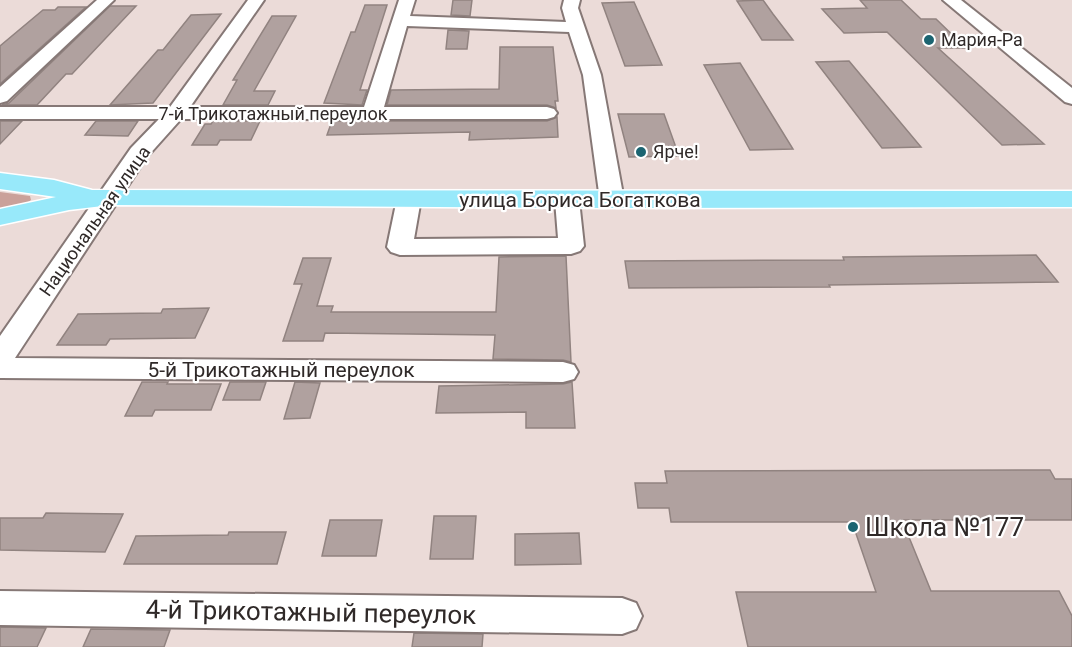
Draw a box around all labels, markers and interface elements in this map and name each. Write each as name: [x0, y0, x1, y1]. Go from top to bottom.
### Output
place label: Мария-Ра: [941, 29, 1023, 50]
marker: Мария-Ра: [922, 33, 936, 47]
street label: 7-й Трикотажный переулок: [159, 103, 388, 124]
place label: Ярче!: [653, 141, 699, 162]
street label: Национальная улица: [35, 142, 154, 300]
marker: Ярче!: [634, 145, 648, 159]
street label: улица Бориса Богаткова: [459, 188, 701, 212]
street label: 5-й Трикотажный переулок: [148, 358, 415, 382]
place label: Школа №177: [865, 512, 1024, 542]
marker: Школа №177: [846, 520, 860, 534]
street label: 4-й Трикотажный переулок: [145, 594, 477, 630]

